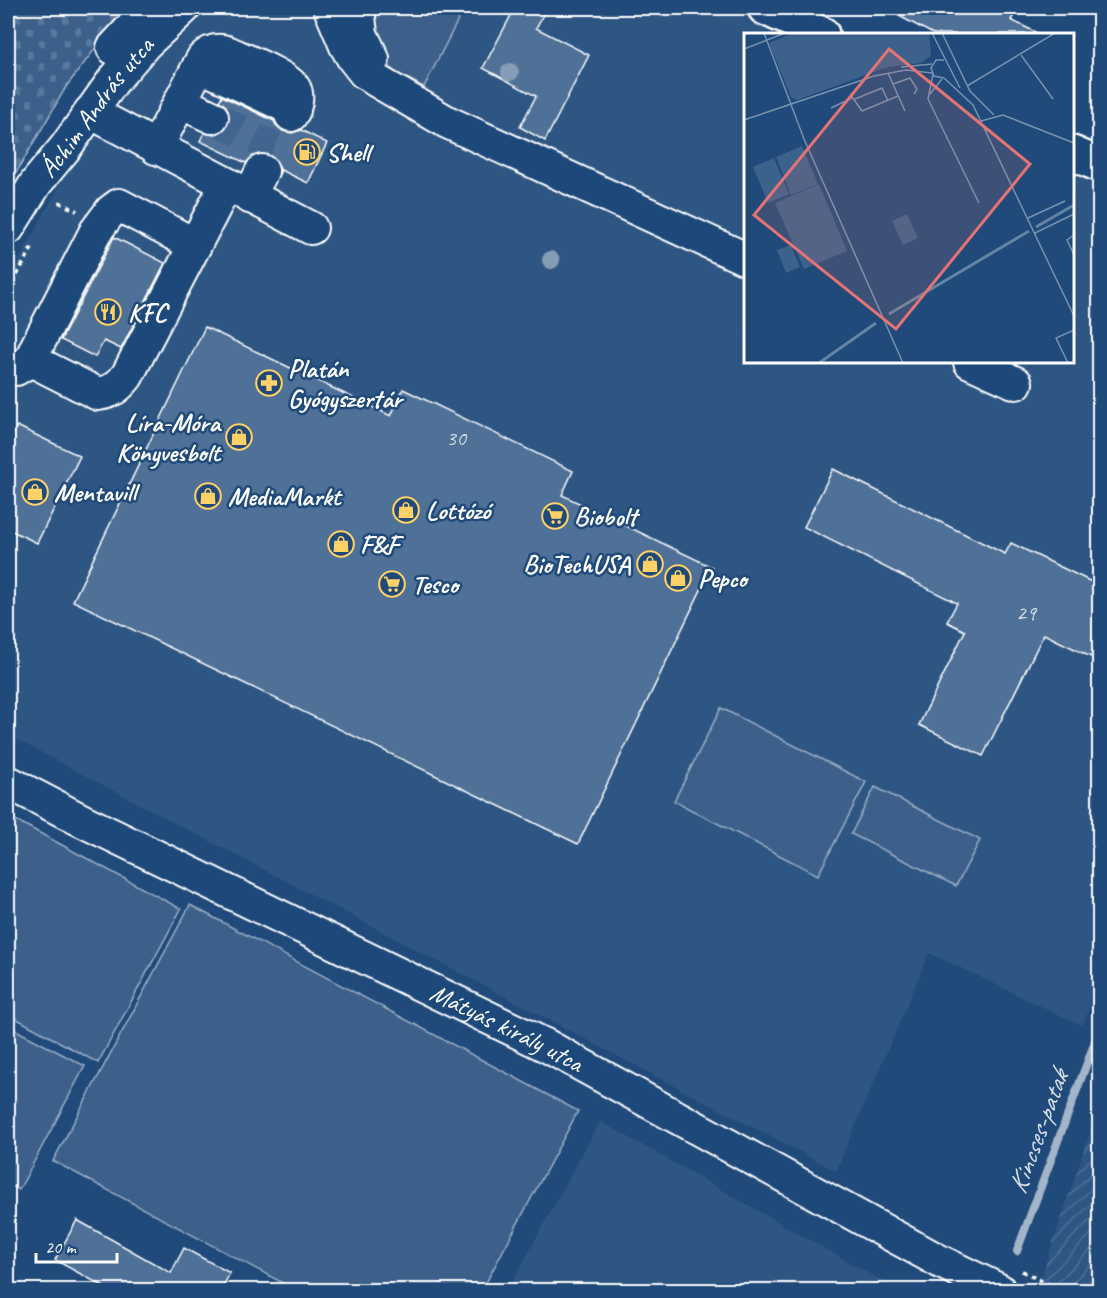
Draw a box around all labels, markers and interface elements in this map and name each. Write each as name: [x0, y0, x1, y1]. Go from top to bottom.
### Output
street label: Áchim András utca: [32, 29, 162, 184]
inset map: [744, 33, 1074, 363]
place label: Shell: [326, 136, 375, 169]
fuel station icon: Shell: [292, 137, 322, 167]
place label: KFC: [128, 296, 170, 329]
restaurant icon: KFC: [93, 297, 123, 327]
place label: Platán Gyógyszertár: [288, 352, 405, 415]
pharmacy icon: Platán Gyógyszertár: [254, 368, 284, 398]
place label: Líra-Móra Könyvesbolt: [116, 406, 222, 469]
shop icon: Líra-Móra Könyvesbolt: [224, 422, 254, 452]
house number: 30: [446, 424, 468, 452]
place label: Mentavill: [54, 476, 140, 509]
shop icon: Mentavill: [20, 477, 50, 507]
place label: MediaMarkt: [228, 480, 343, 513]
shop icon: MediaMarkt: [193, 481, 223, 511]
place label: Lottózó: [426, 494, 494, 527]
shop icon: Lottózó: [391, 495, 421, 525]
place label: Biobolt: [574, 500, 641, 533]
supermarket icon: Biobolt: [540, 501, 570, 531]
place label: F&F: [360, 528, 405, 561]
shop icon: F&F: [326, 529, 356, 559]
place label: BioTechUSA: [523, 548, 632, 581]
shop icon: BioTechUSA: [635, 549, 665, 579]
place label: Pepco: [698, 562, 750, 595]
shop icon: Pepco: [663, 563, 693, 593]
place label: Tesco: [412, 568, 461, 601]
supermarket icon: Tesco: [377, 569, 407, 599]
house number: 29: [1016, 599, 1038, 627]
street label: Mátyás király utca: [425, 976, 590, 1080]
water label: Kincses-patak: [1000, 1061, 1078, 1198]
scale bar: [36, 1226, 117, 1264]
text: 20 m: [45, 1236, 78, 1258]

